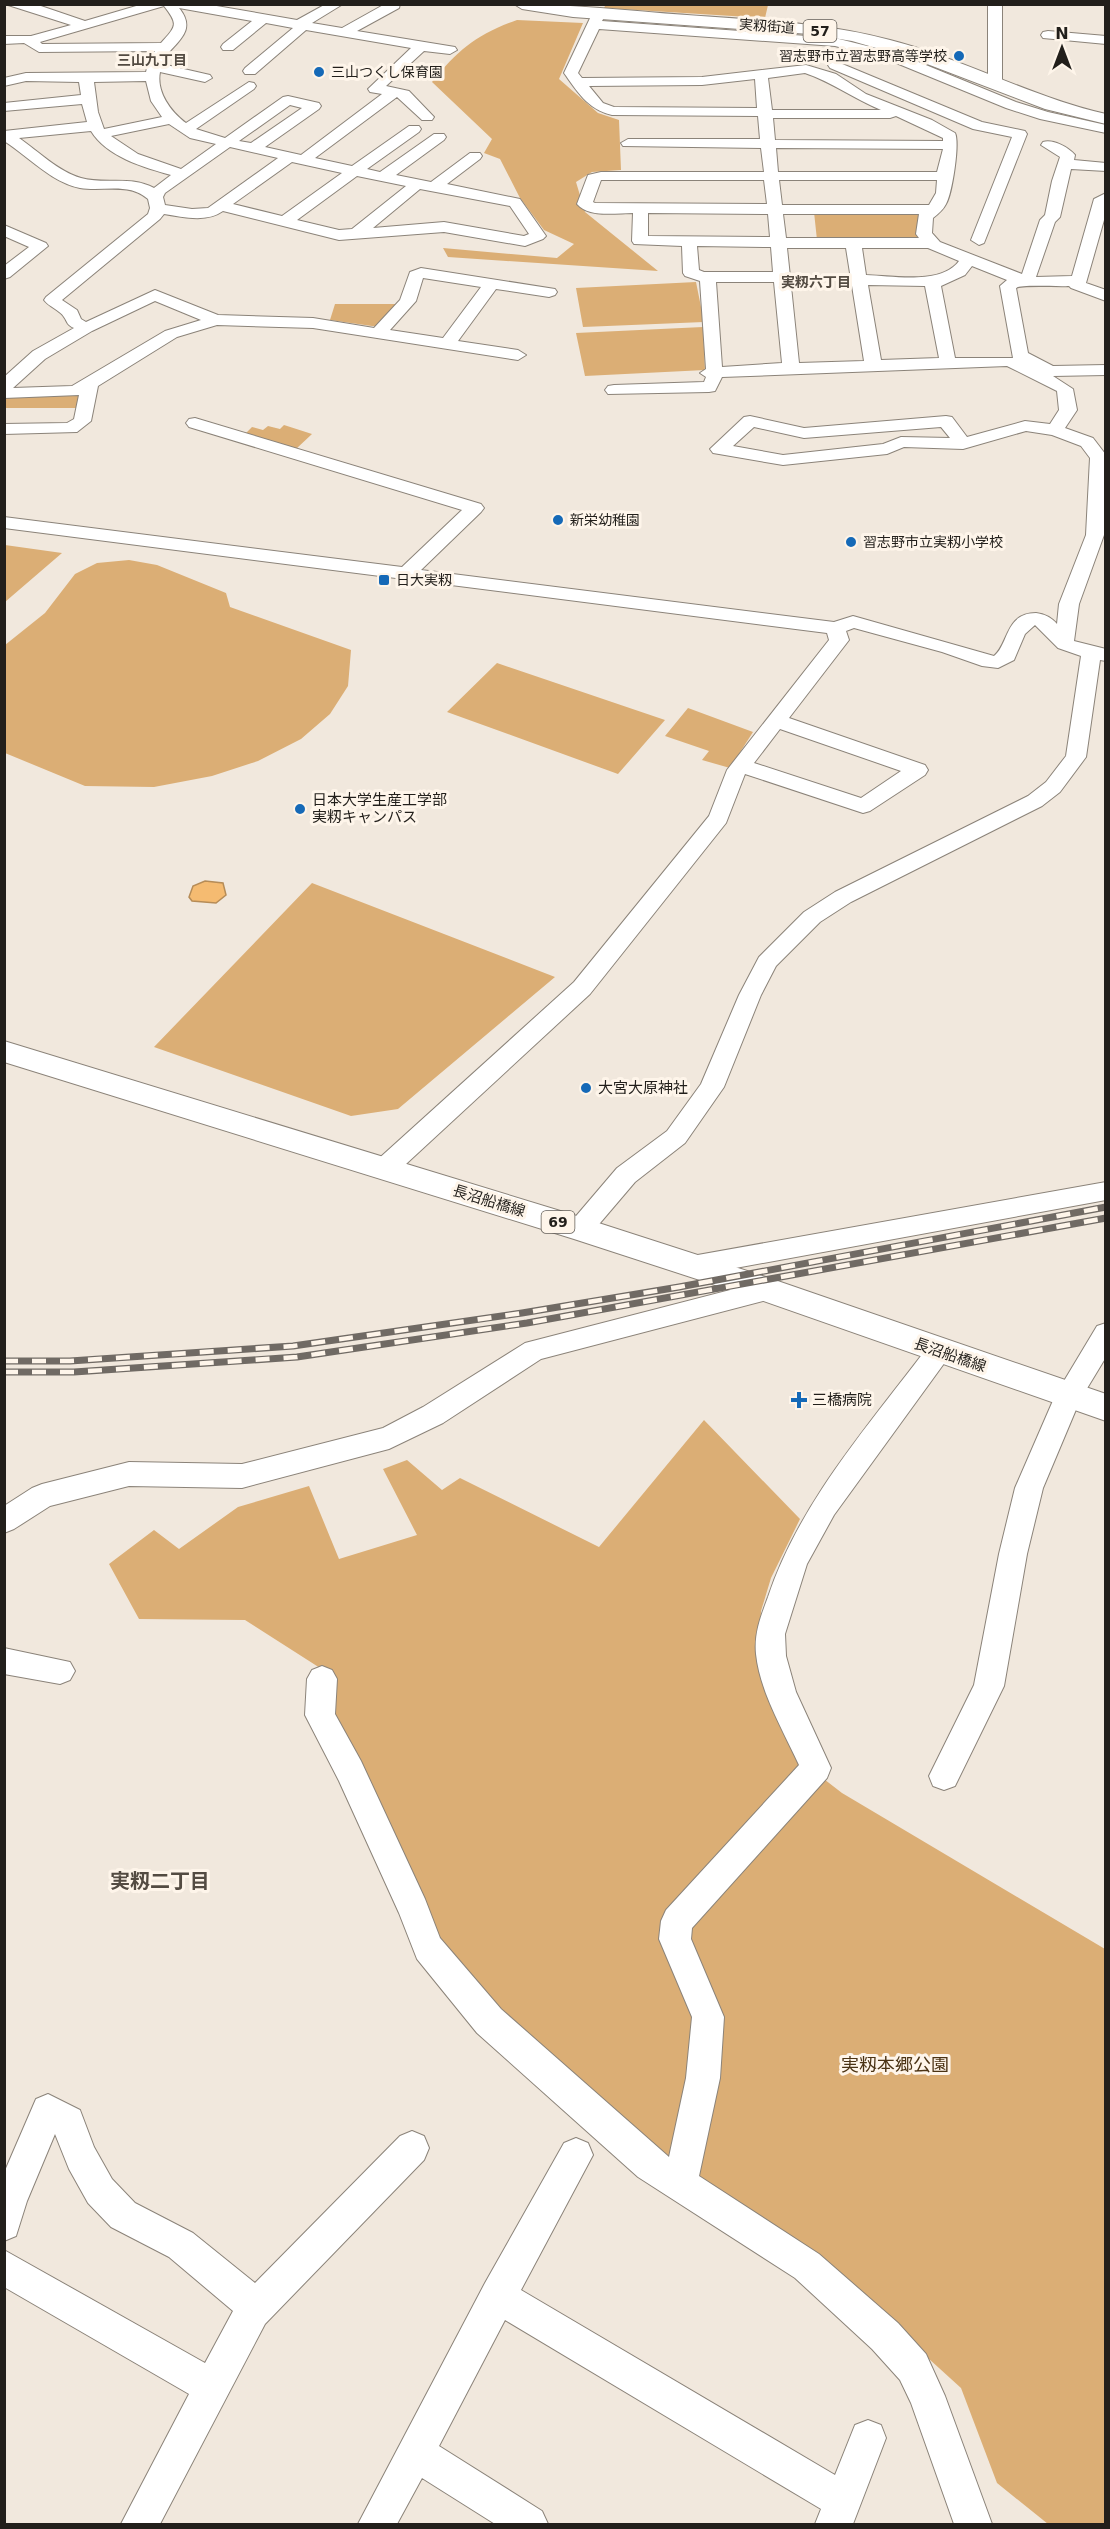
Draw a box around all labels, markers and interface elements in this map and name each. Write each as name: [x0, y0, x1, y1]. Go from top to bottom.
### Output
street label: 実籾街道: [739, 16, 795, 36]
north arrow: [1032, 18, 1092, 78]
road number: 57: [804, 20, 836, 42]
text: N: [1055, 24, 1069, 43]
place label: 習志野市立習志野高等学校: [779, 48, 947, 64]
marker: 習志野市立習志野高等学校: [952, 49, 966, 63]
district label: 三山九丁目: [117, 52, 187, 68]
place label: 三山つくし保育園: [331, 64, 443, 80]
marker: 三山つくし保育園: [312, 65, 326, 79]
district label: 実籾六丁目: [781, 274, 851, 290]
place label: 新栄幼稚園: [570, 512, 640, 528]
marker: 新栄幼稚園: [551, 513, 565, 527]
place label: 習志野市立実籾小学校: [863, 534, 1003, 550]
marker: 習志野市立実籾小学校: [844, 535, 858, 549]
place label: 日大実籾: [396, 572, 452, 588]
marker: 日大実籾: [377, 573, 391, 587]
place label: 日本大学生産工学部 実籾キャンパス: [312, 791, 447, 826]
marker: 日本大学生産工学部 実籾キャンパス: [293, 802, 307, 816]
place label: 大宮大原神社: [598, 1079, 688, 1097]
marker: 大宮大原神社: [579, 1081, 593, 1095]
street label: 長沼船橋線: [450, 1181, 528, 1221]
road number: 69: [542, 1211, 574, 1233]
street label: 長沼船橋線: [912, 1334, 988, 1376]
marker: 三橋病院: [790, 1391, 808, 1409]
place label: 三橋病院: [812, 1391, 872, 1409]
district label: 実籾二丁目: [110, 1869, 210, 1893]
park label: 実籾本郷公園: [841, 2054, 949, 2075]

